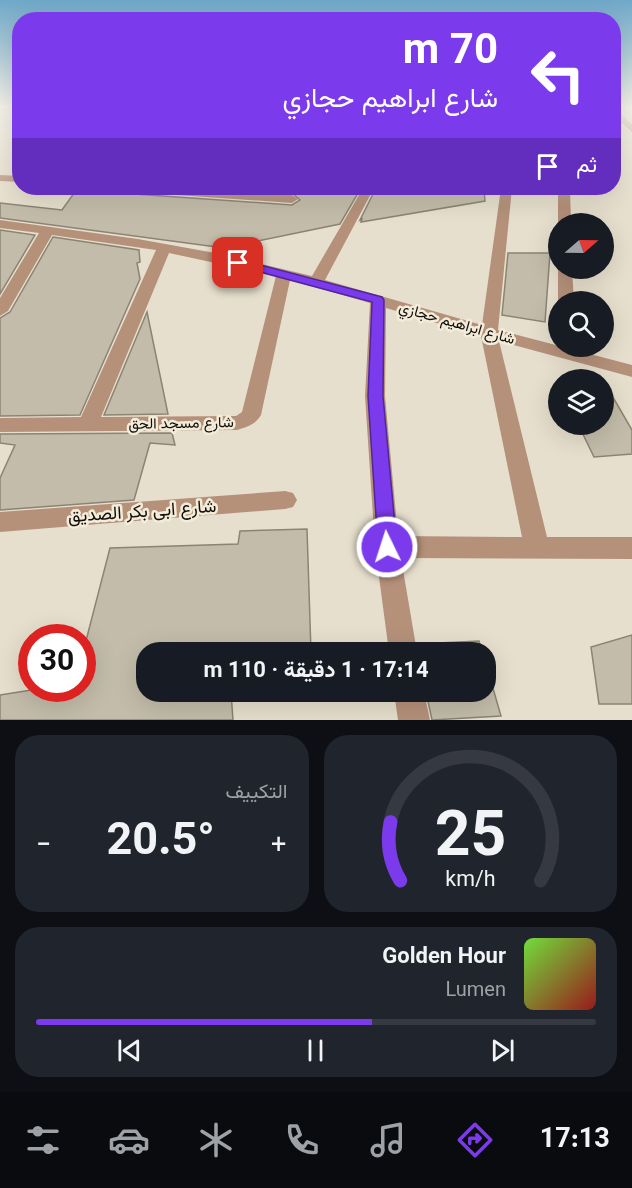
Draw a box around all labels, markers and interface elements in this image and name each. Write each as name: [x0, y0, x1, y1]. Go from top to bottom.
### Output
text: 70 m: [403, 20, 498, 86]
icon: left: [519, 36, 597, 114]
text: شارع ابراهيم حجازي: [283, 79, 498, 122]
text: ثم: [576, 149, 597, 184]
icon: arrive: [531, 150, 564, 183]
north arrow: [548, 213, 614, 279]
map controls: [548, 213, 614, 435]
pin: [212, 237, 263, 288]
icon: arrive: [221, 246, 254, 279]
button: search: [548, 291, 614, 357]
street label: شارع ابراهيم حجازي: [396, 297, 517, 352]
button: layers: [548, 369, 614, 435]
street label: شارع مسجد الحق: [128, 412, 234, 437]
street label: شارع ابى بكر الصديق: [67, 494, 217, 532]
position arrow: [355, 515, 419, 579]
speed limit sign: 30: [18, 624, 96, 702]
text: 17:14 · 1 دقيقة · 110 m: [203, 654, 429, 689]
text: التكييف: [225, 777, 288, 809]
text: 25: [434, 791, 506, 889]
text: 20.5°: [106, 808, 215, 878]
text: −: [36, 818, 51, 870]
text: +: [270, 818, 287, 870]
text: km/h: [445, 864, 495, 898]
text: Golden Hour: [382, 940, 506, 975]
text: Lumen: [445, 975, 506, 1007]
icon: previous: [113, 1034, 146, 1067]
icon: pause: [299, 1034, 332, 1067]
icon: next: [486, 1034, 519, 1067]
icon: filters: [22, 1119, 64, 1161]
icon: car: [108, 1119, 150, 1161]
icon: climate: [195, 1119, 237, 1161]
icon: phone: [281, 1119, 323, 1161]
icon: music: [367, 1119, 409, 1161]
icon: directions: [454, 1119, 496, 1161]
text: 17:13: [540, 1119, 610, 1162]

